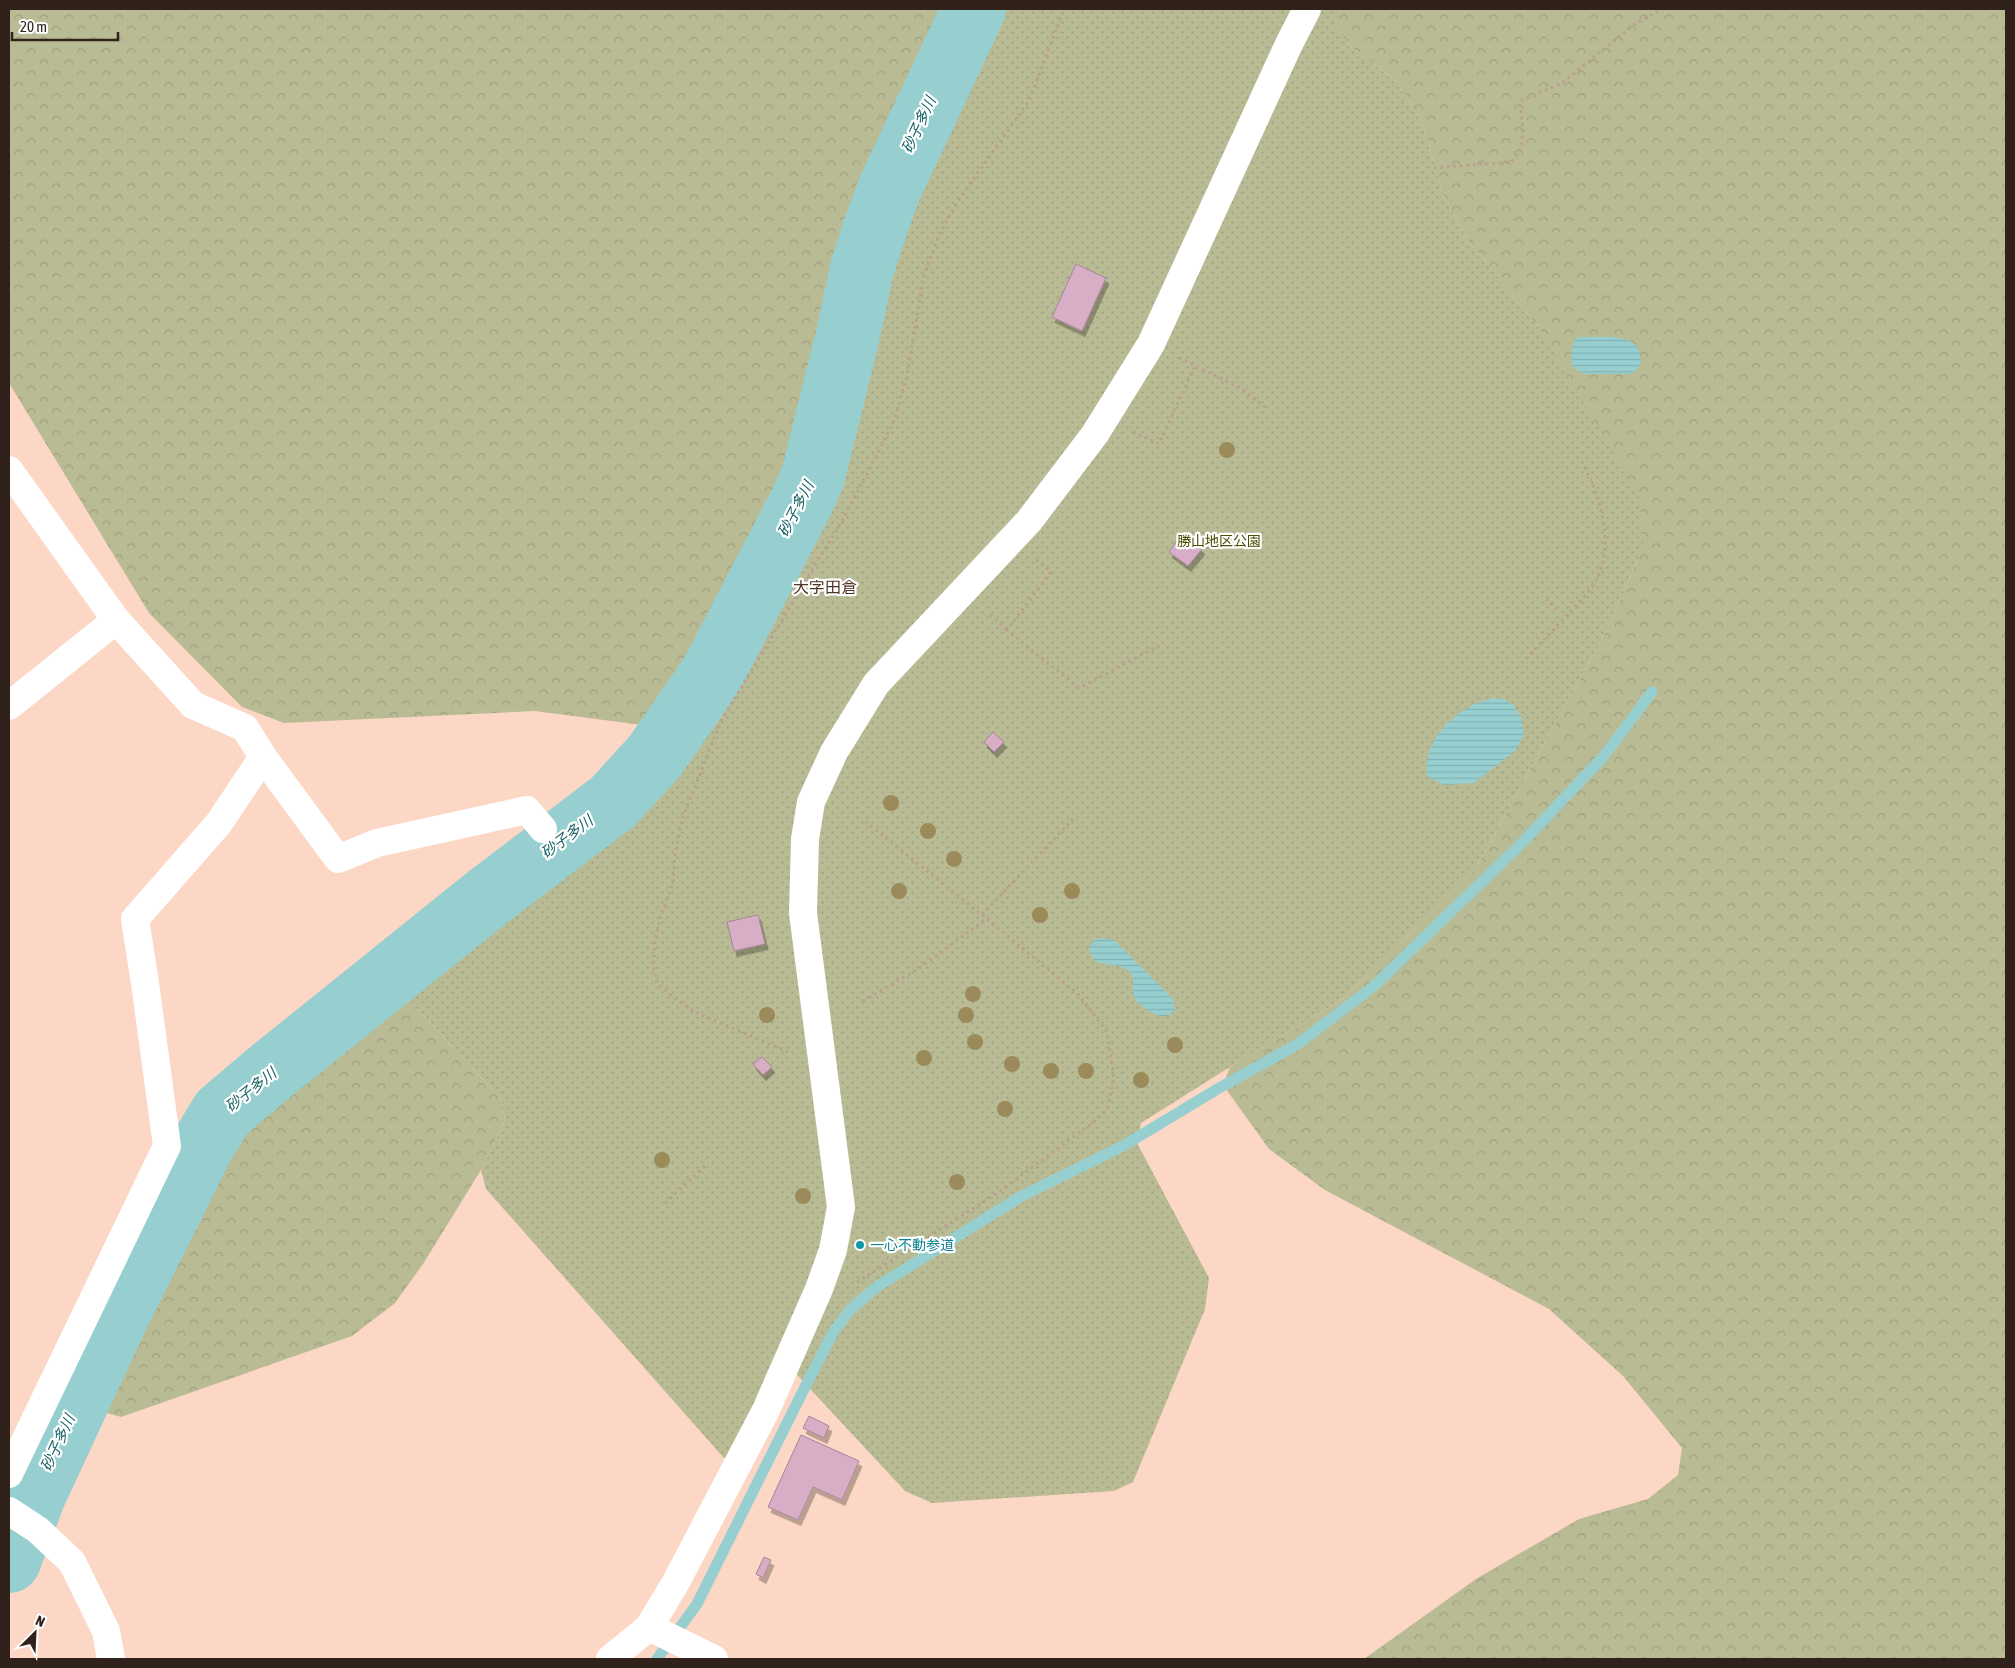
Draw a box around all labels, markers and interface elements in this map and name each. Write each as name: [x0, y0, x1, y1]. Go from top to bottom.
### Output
scale bar: [12, 10, 119, 42]
text: 20 m: [20, 18, 47, 35]
water label: 砂子多川: [898, 92, 940, 156]
water label: 砂子多川: [774, 476, 818, 539]
park label: 勝山地区公園: [1177, 533, 1261, 549]
district label: 大字田倉: [793, 578, 857, 596]
water label: 砂子多川: [538, 811, 597, 861]
water label: 砂子多川: [222, 1063, 281, 1115]
place label: 一心不動参道: [870, 1237, 954, 1253]
marker: 一心不動参道: [854, 1239, 866, 1251]
water label: 砂子多川: [37, 1410, 79, 1474]
north arrow: [10, 1608, 60, 1658]
text: N: [33, 1612, 47, 1630]

